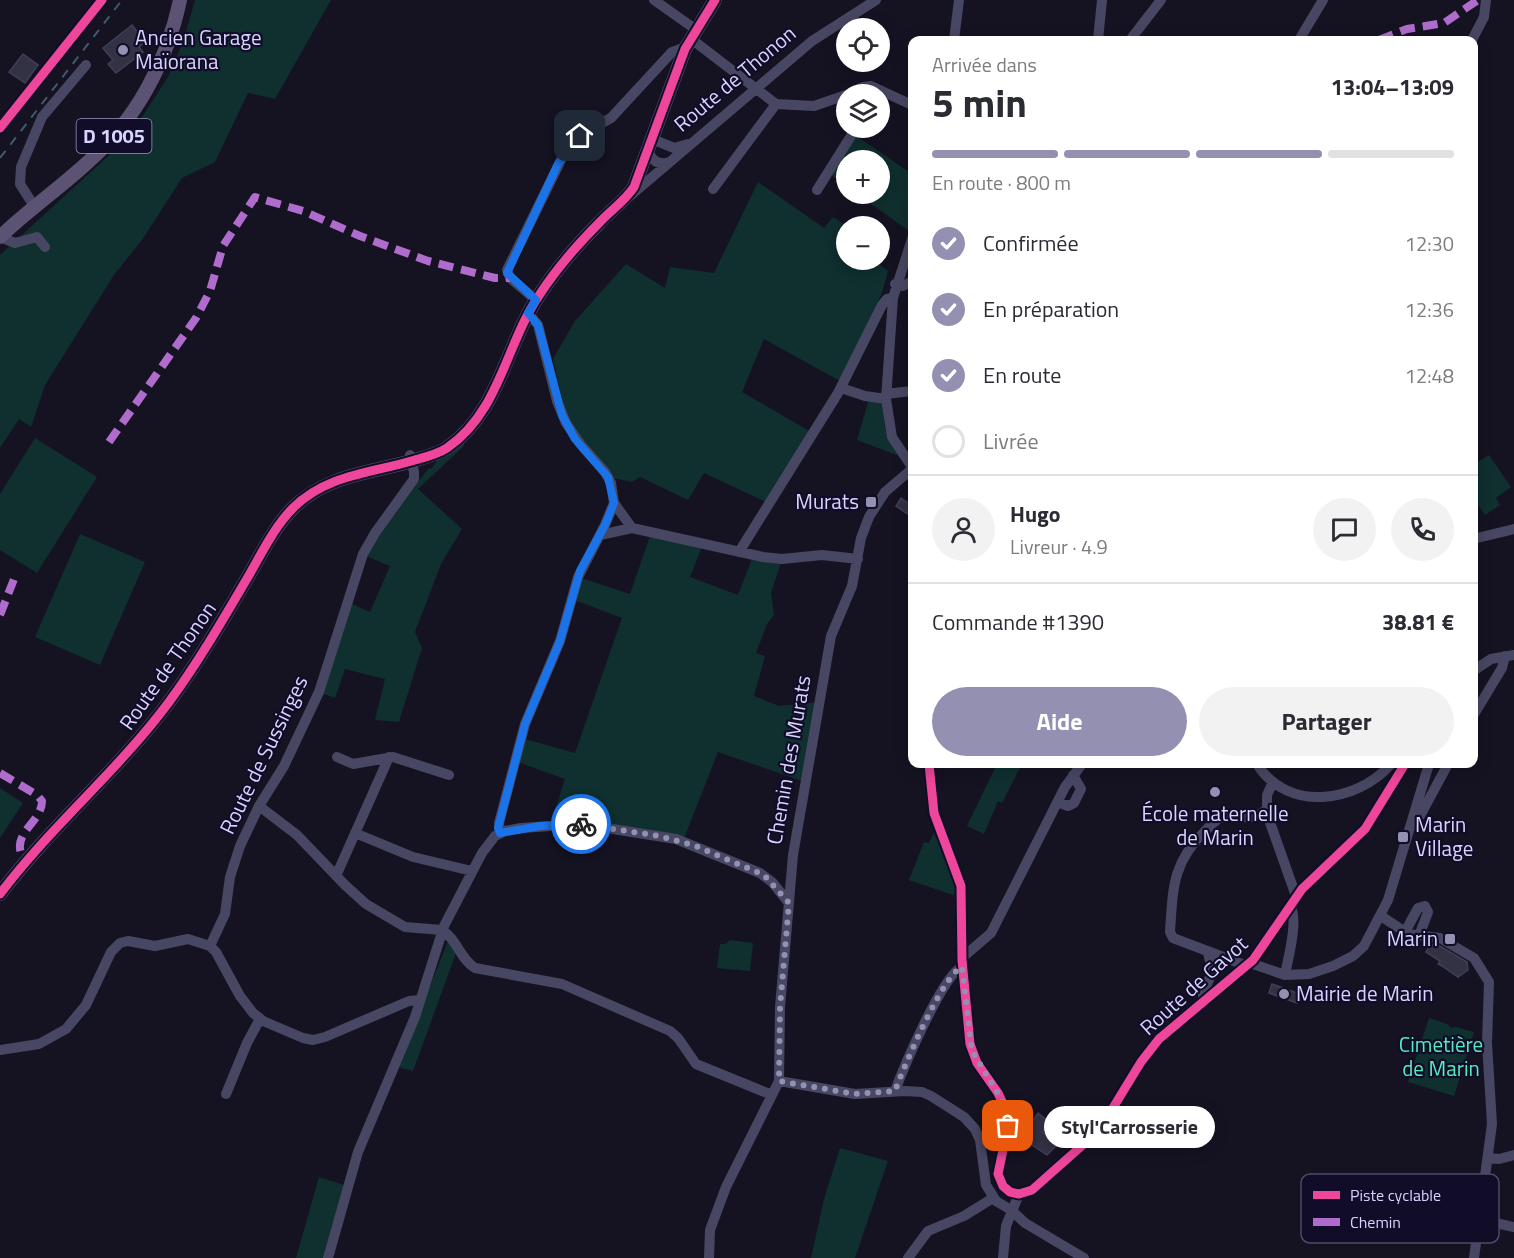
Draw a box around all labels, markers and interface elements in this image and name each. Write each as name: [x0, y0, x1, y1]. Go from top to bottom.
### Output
street label: Route de Thonon: [666, 17, 802, 139]
map controls: [836, 18, 890, 270]
button: locate: [836, 18, 890, 72]
place label: Ancien Garage Maïorana: [135, 21, 262, 77]
marker: Ancien Garage Maïorana: [116, 43, 130, 57]
text: Arrivée dans: [932, 49, 1037, 80]
text: 13:04–13:09: [1331, 70, 1454, 104]
text: 5 min: [932, 73, 1027, 132]
button: layers: [836, 84, 890, 138]
pin: [554, 110, 605, 161]
road number: D 1005: [76, 119, 152, 153]
icon: home: [563, 119, 596, 152]
button: +: [836, 150, 890, 204]
text: En route · 800 m: [932, 167, 1071, 198]
button: −: [836, 216, 890, 270]
text: Confirmée: [983, 226, 1079, 260]
icon: check: [932, 227, 965, 260]
text: 12:30: [1405, 228, 1454, 259]
text: En préparation: [983, 292, 1119, 326]
icon: check: [932, 293, 965, 326]
text: 12:36: [1405, 294, 1454, 325]
text: En route: [983, 358, 1061, 392]
icon: check: [932, 359, 965, 392]
text: 12:48: [1405, 360, 1454, 391]
text: Livrée: [983, 424, 1039, 458]
place label: Murats: [795, 485, 859, 517]
marker: Murats: [864, 495, 878, 509]
text: Hugo: [1010, 497, 1061, 531]
button: person: [932, 498, 995, 561]
button: chat: [1313, 498, 1376, 561]
button: phone: [1391, 498, 1454, 561]
text: Livreur · 4.9: [1010, 531, 1108, 562]
street label: Route de Thonon: [111, 594, 224, 736]
text: Commande #1390: [932, 605, 1104, 639]
text: 38.81 €: [1382, 605, 1454, 639]
street label: Route de Sussinges: [211, 670, 315, 839]
street label: Chemin des Murats: [757, 673, 819, 847]
button: Aide: [932, 687, 1187, 756]
button: Partager: [1199, 687, 1454, 756]
marker: École maternelle de Marin: [1208, 785, 1222, 799]
courier: [551, 794, 611, 854]
place label: École maternelle de Marin: [1141, 797, 1289, 853]
icon: bike: [565, 808, 598, 841]
place label: Marin Village: [1415, 808, 1473, 864]
marker: Marin Village: [1396, 830, 1410, 844]
place label: Marin: [1387, 922, 1438, 954]
street label: Route de Gavot: [1132, 928, 1255, 1043]
marker: Marin: [1443, 932, 1457, 946]
place label: Mairie de Marin: [1296, 977, 1434, 1009]
marker: Mairie de Marin: [1277, 987, 1291, 1001]
park label: Cimetière de Marin: [1399, 1028, 1483, 1084]
pin: [982, 1100, 1033, 1151]
callout: Styl'Carrosserie: [1044, 1105, 1215, 1147]
icon: bag: [991, 1109, 1024, 1142]
text: Styl'Carrosserie: [1061, 1111, 1198, 1142]
legend: [1301, 1174, 1499, 1243]
text: Piste cyclable: [1350, 1183, 1441, 1207]
text: Chemin: [1350, 1210, 1401, 1234]

